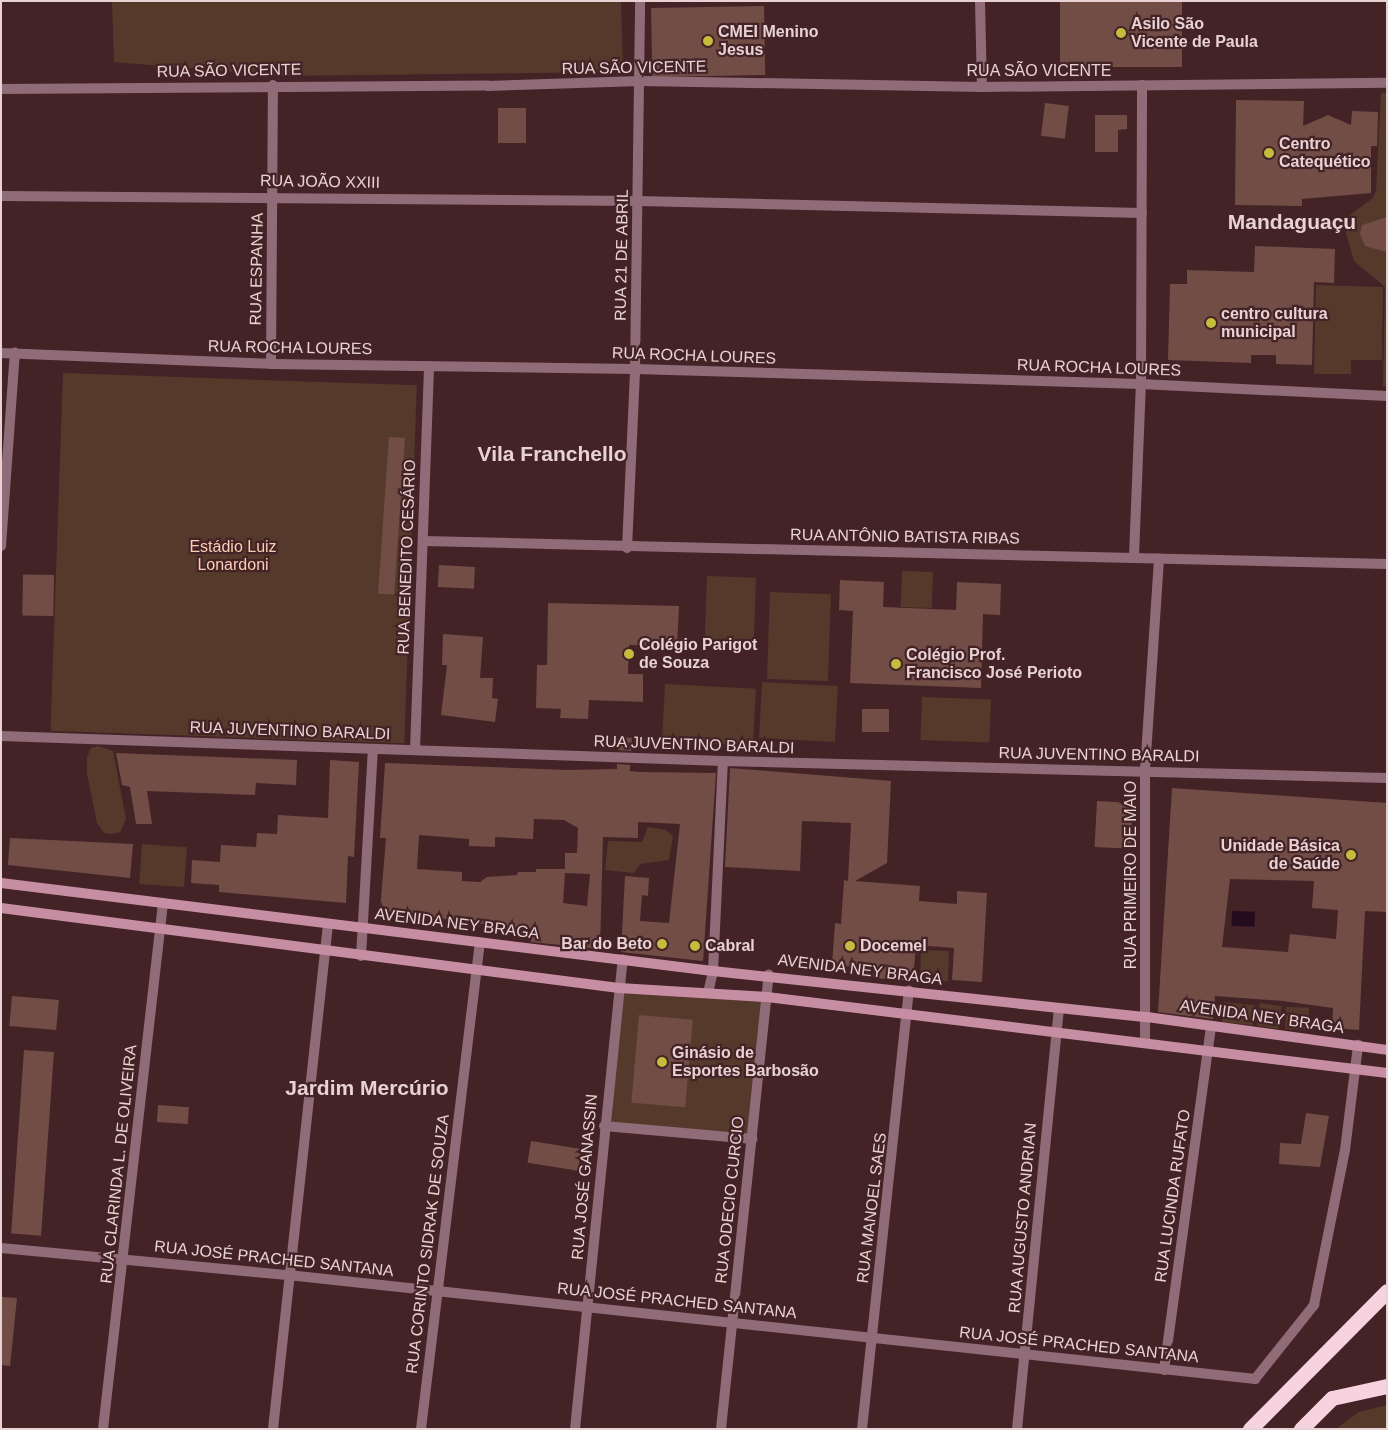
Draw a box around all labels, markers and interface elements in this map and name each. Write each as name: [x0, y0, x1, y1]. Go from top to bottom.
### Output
place label: Asilo São Vicente de Paula: [1131, 14, 1258, 52]
place label: CMEI Menino Jesus: [718, 22, 818, 60]
marker: Asilo São Vicente de Paula: [1115, 27, 1127, 39]
marker: CMEI Menino Jesus: [702, 35, 714, 47]
street label: RUA SÃO VICENTE: [561, 57, 707, 79]
street label: RUA SÃO VICENTE: [156, 60, 302, 82]
street label: RUA SÃO VICENTE: [966, 61, 1112, 81]
place label: Centro Catequético: [1279, 134, 1371, 172]
marker: Centro Catequético: [1263, 147, 1275, 159]
street label: RUA JOÃO XXIII: [259, 171, 381, 193]
street label: RUA 21 DE ABRIL: [611, 188, 633, 322]
district label: Mandaguaçu: [1228, 209, 1356, 235]
street label: RUA ESPANHA: [246, 212, 268, 326]
place label: centro cultura municipal: [1221, 304, 1328, 342]
marker: centro cultura municipal: [1205, 317, 1217, 329]
street label: RUA ROCHA LOURES: [207, 337, 373, 359]
street label: RUA ROCHA LOURES: [611, 344, 777, 368]
street label: RUA ROCHA LOURES: [1016, 356, 1182, 380]
district label: Vila Franchello: [478, 441, 626, 467]
street label: RUA BENEDITO CESÁRIO: [394, 459, 420, 655]
street label: RUA ANTÔNIO BATISTA RIBAS: [789, 525, 1021, 549]
park label: Estádio Luiz Lonardoni: [189, 537, 277, 575]
place label: Colégio Parigot de Souza: [639, 635, 757, 673]
place label: Colégio Prof. Francisco José Perioto: [906, 645, 1082, 683]
marker: Colégio Parigot de Souza: [623, 648, 635, 660]
marker: Colégio Prof. Francisco José Perioto: [890, 658, 902, 670]
street label: RUA JUVENTINO BARALDI: [189, 718, 391, 744]
street label: RUA JUVENTINO BARALDI: [593, 732, 795, 758]
street label: RUA JUVENTINO BARALDI: [998, 744, 1200, 766]
street label: RUA PRIMEIRO DE MAIO: [1121, 780, 1141, 970]
place label: Unidade Básica de Saúde: [1221, 836, 1340, 874]
marker: Unidade Básica de Saúde: [1344, 848, 1358, 862]
street label: AVENIDA NEY BRAGA: [373, 904, 541, 944]
place label: Bar do Beto: [561, 934, 652, 954]
place label: Cabral: [705, 936, 755, 956]
place label: Docemel: [860, 936, 927, 956]
marker: Bar do Beto: [656, 938, 668, 950]
marker: Cabral: [689, 940, 701, 952]
marker: Docemel: [844, 940, 856, 952]
street label: AVENIDA NEY BRAGA: [776, 950, 944, 990]
street label: AVENIDA NEY BRAGA: [1178, 996, 1346, 1038]
street label: RUA CLARINDA L. DE OLIVEIRA: [97, 1043, 141, 1285]
place label: Ginásio de Esportes Barbosão: [672, 1043, 819, 1081]
marker: Ginásio de Esportes Barbosão: [656, 1056, 668, 1068]
district label: Jardim Mercúrio: [285, 1075, 449, 1101]
street label: RUA JOSÉ GANASSIN: [568, 1093, 602, 1261]
street label: RUA LUCINDA RUFATO: [1151, 1107, 1195, 1285]
street label: RUA CORINTO SIDRAK DE SOUZA: [403, 1113, 453, 1375]
street label: RUA ODECIO CURCIO: [712, 1115, 748, 1285]
street label: RUA AUGUSTO ANDRIAN: [1005, 1121, 1041, 1315]
street label: RUA MANOEL SAES: [853, 1131, 891, 1285]
street label: RUA JOSÉ PRACHED SANTANA: [153, 1237, 395, 1281]
street label: RUA JOSÉ PRACHED SANTANA: [556, 1279, 798, 1323]
street label: RUA JOSÉ PRACHED SANTANA: [958, 1323, 1200, 1367]

